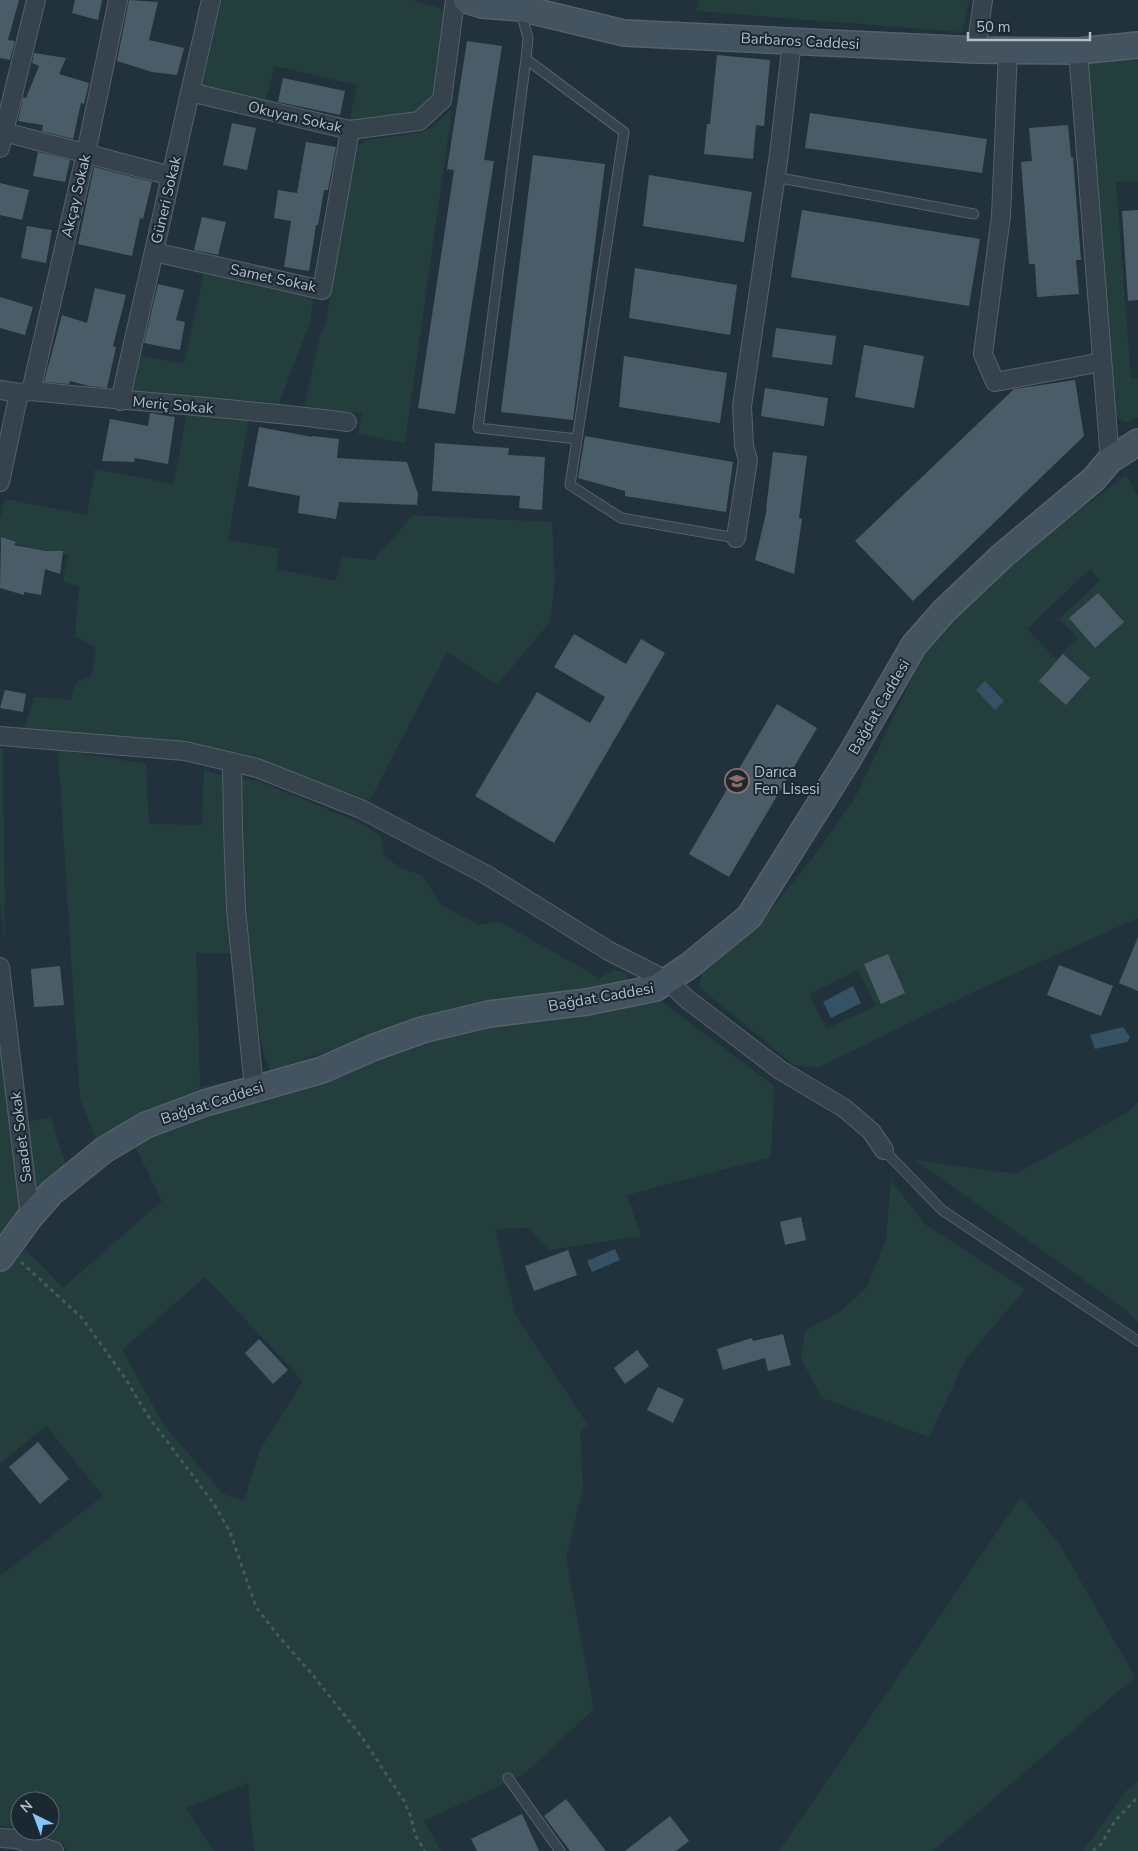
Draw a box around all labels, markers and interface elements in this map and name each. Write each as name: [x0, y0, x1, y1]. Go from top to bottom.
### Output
scale bar: [968, 10, 1090, 42]
text: 50 m: [976, 17, 1011, 37]
street label: Barbaros Caddesi: [740, 28, 860, 54]
street label: Okuyan Sokak: [246, 96, 344, 138]
street label: Akçay Sokak: [57, 152, 95, 240]
street label: Güneri Sokak: [146, 154, 186, 246]
street label: Samet Sokak: [228, 259, 318, 297]
street label: Meriç Sokak: [132, 392, 215, 419]
street label: Bağdat Caddesi: [844, 656, 914, 758]
place label: Darıca Fen Lisesi: [754, 762, 820, 799]
school or university icon: Darıca Fen Lisesi: [724, 768, 750, 794]
street label: Bağdat Caddesi: [547, 978, 655, 1016]
street label: Bağdat Caddesi: [158, 1077, 266, 1129]
street label: Saadet Sokak: [5, 1090, 36, 1184]
north arrow: [10, 1791, 60, 1841]
text: N: [16, 1796, 37, 1817]

